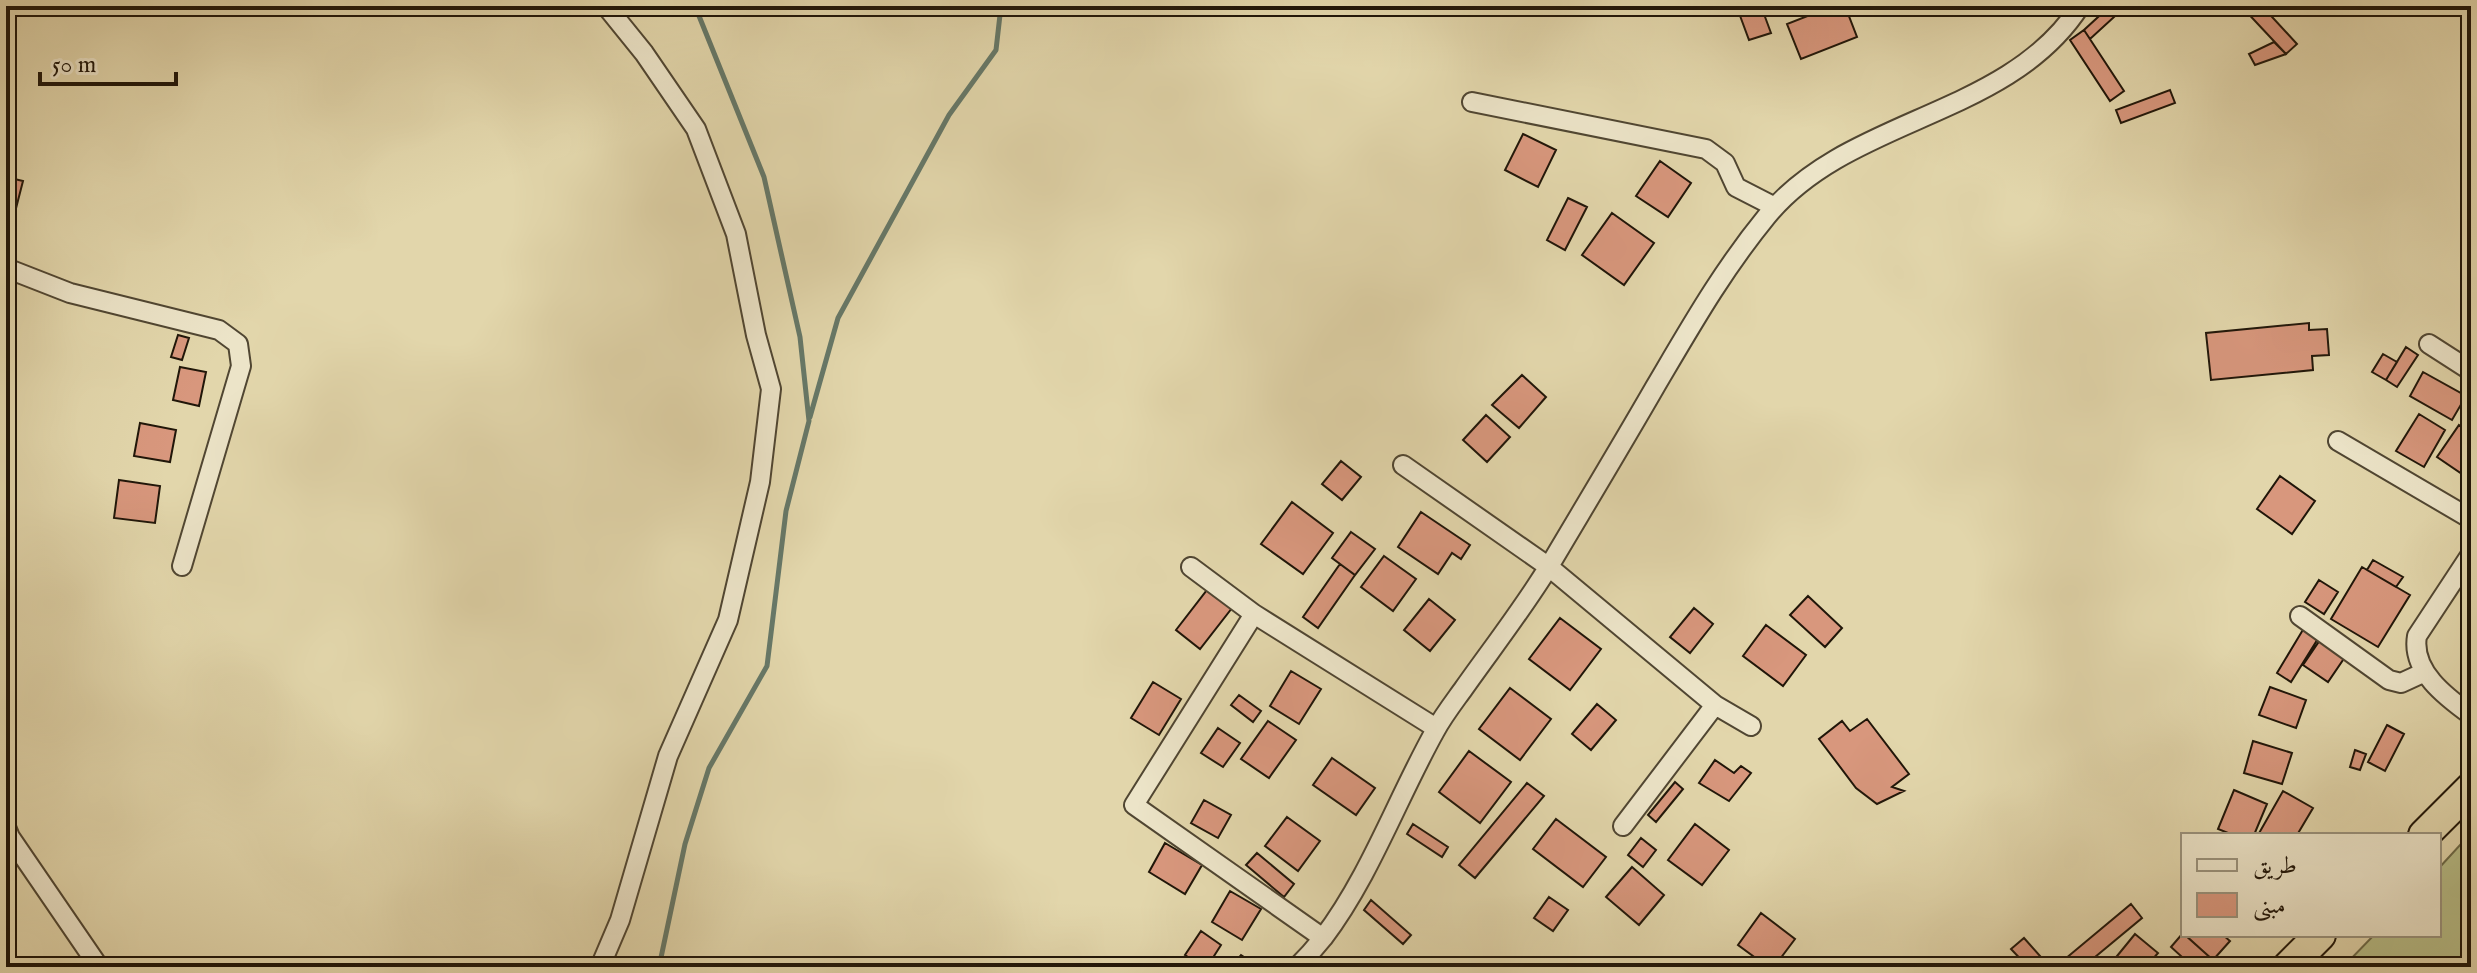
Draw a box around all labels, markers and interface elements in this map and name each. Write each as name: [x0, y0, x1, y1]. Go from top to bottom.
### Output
scale bar: [40, 36, 176, 86]
text: 50 m: [52, 50, 96, 81]
legend: [2181, 833, 2441, 937]
text: طريق: [2253, 851, 2297, 882]
text: مبنى: [2253, 891, 2286, 922]

